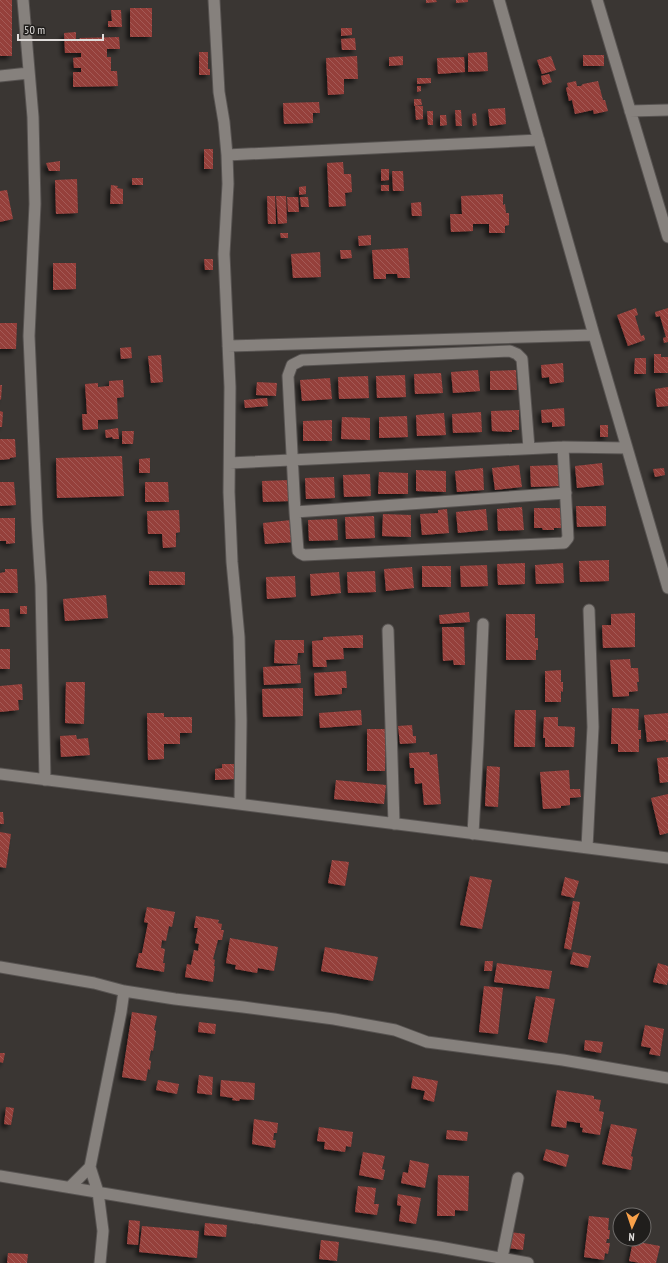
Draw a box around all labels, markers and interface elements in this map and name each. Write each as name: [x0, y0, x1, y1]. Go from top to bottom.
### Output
scale bar: [18, 16, 103, 42]
text: 50 m: [24, 22, 45, 37]
north arrow: [612, 1207, 652, 1247]
text: N: [628, 1230, 635, 1244]

